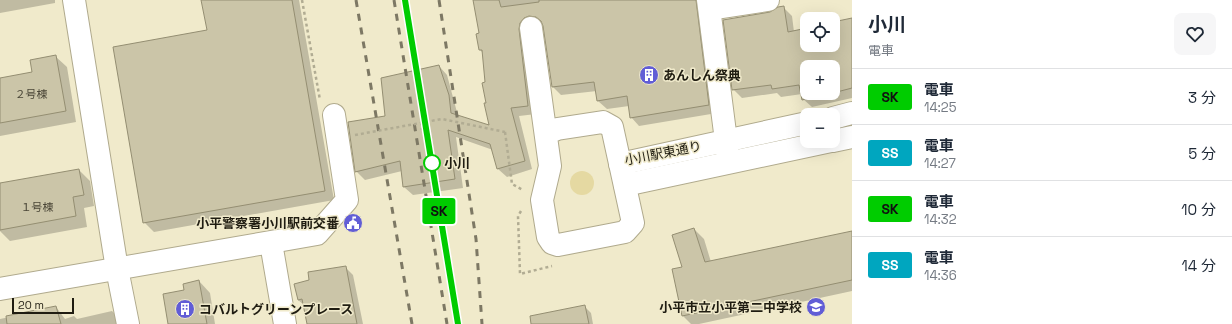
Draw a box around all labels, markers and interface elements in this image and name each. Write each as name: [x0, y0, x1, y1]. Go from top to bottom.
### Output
map controls: [800, 12, 840, 148]
button: locate: [800, 12, 840, 52]
text: 小川: [868, 12, 906, 37]
button: heart: [1174, 13, 1216, 55]
text: 電車: [868, 42, 894, 59]
button: +: [800, 60, 840, 100]
building icon: あんしん祭典: [638, 64, 660, 86]
place label: あんしん祭典: [663, 67, 741, 84]
text: 電車: [924, 80, 954, 99]
house number: ２号棟: [15, 87, 48, 101]
text: SK: [881, 88, 899, 106]
text: 3 分: [1188, 88, 1216, 107]
text: 14:25: [924, 99, 956, 116]
button: −: [800, 108, 840, 148]
text: 電車: [924, 136, 954, 155]
street label: 小川駅東通り: [623, 137, 703, 169]
text: SS: [882, 144, 898, 162]
text: 5 分: [1188, 144, 1216, 163]
marker: 小川: [423, 154, 441, 172]
place label: 小川: [444, 155, 470, 172]
text: 14:27: [924, 155, 956, 172]
text: 電車: [924, 192, 954, 211]
line badge: SK: [421, 198, 457, 224]
house number: １号棟: [21, 200, 54, 214]
text: SK: [881, 200, 899, 218]
text: 10 分: [1181, 200, 1216, 219]
text: SK: [430, 202, 448, 220]
text: 14:32: [924, 211, 957, 228]
public building icon: 小平警察署小川駅前交番: [342, 212, 364, 234]
place label: 小平警察署小川駅前交番: [196, 215, 339, 232]
text: 電車: [924, 248, 954, 267]
text: SS: [882, 256, 898, 274]
text: 14 分: [1181, 256, 1216, 275]
text: 14:36: [924, 267, 957, 284]
scale bar: [12, 296, 74, 315]
school or university icon: 小平市立小平第二中学校: [805, 296, 827, 318]
text: 20 m: [18, 298, 44, 312]
building icon: コバルトグリーンプレース: [174, 298, 196, 320]
place label: 小平市立小平第二中学校: [659, 299, 802, 316]
place label: コバルトグリーンプレース: [199, 301, 353, 318]

